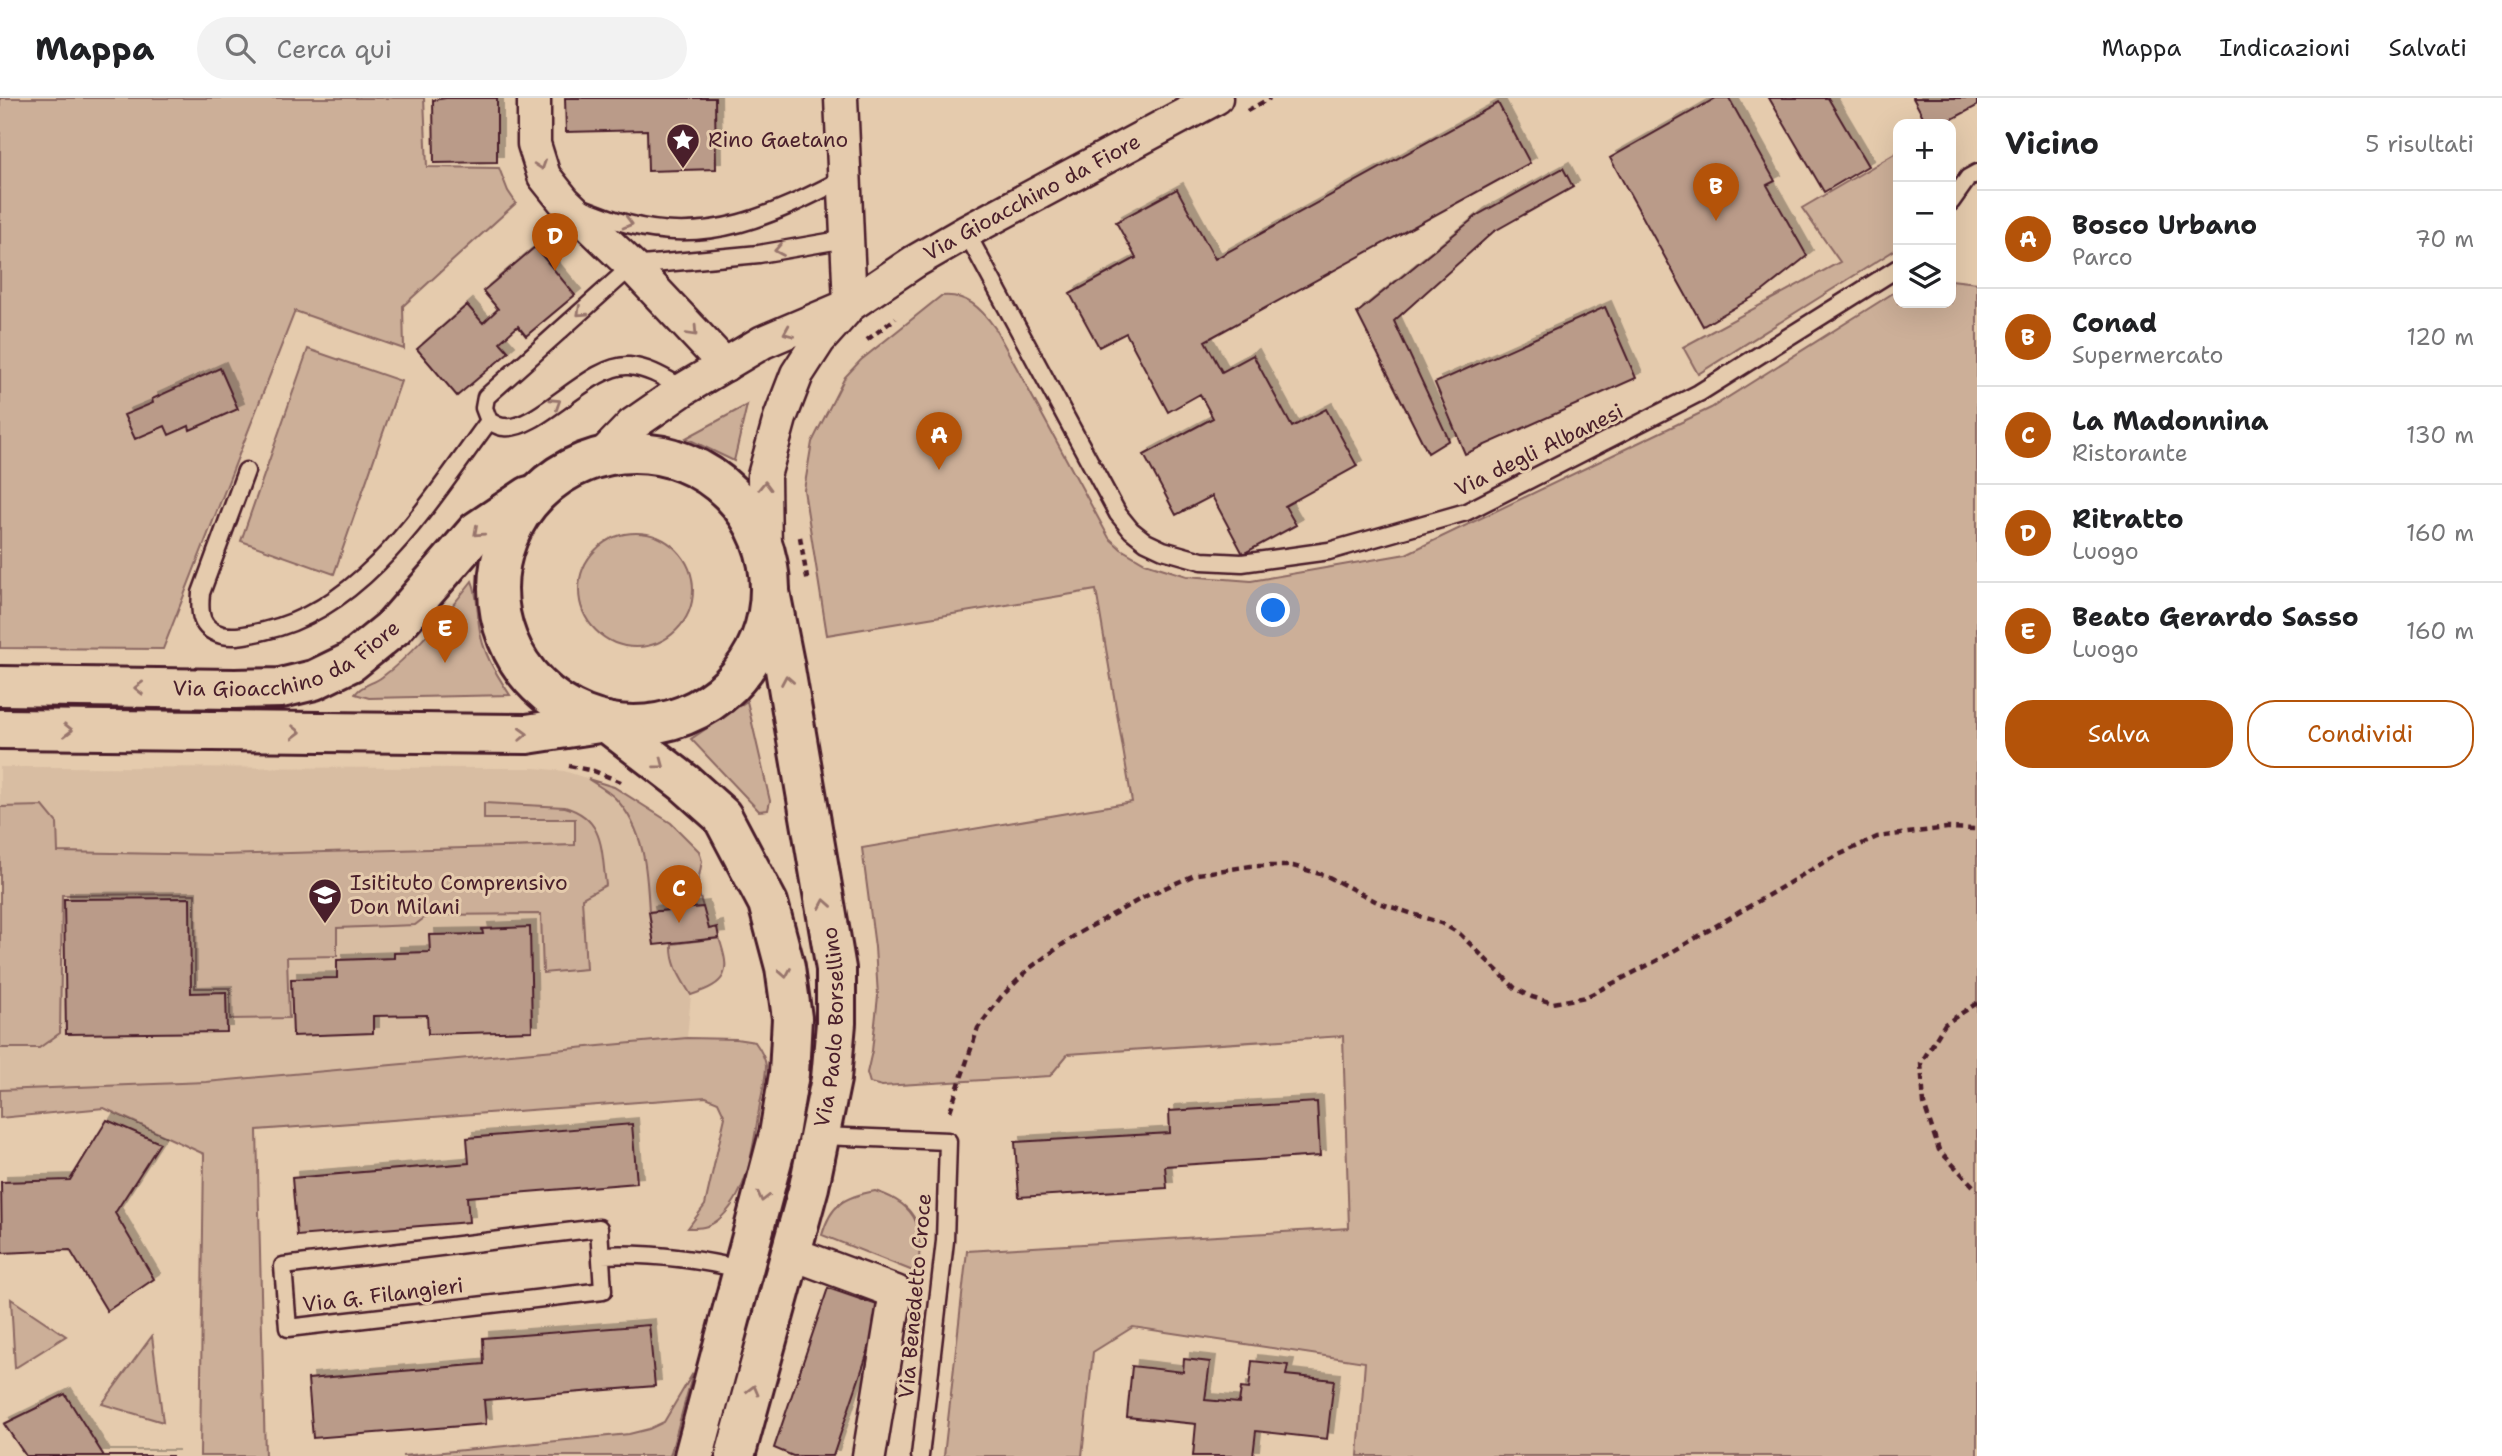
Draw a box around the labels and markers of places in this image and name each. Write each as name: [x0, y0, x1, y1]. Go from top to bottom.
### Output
place icon: Rino Gaetano: [664, 121, 702, 170]
place label: Rino Gaetano: [708, 126, 848, 154]
pin: B: [1693, 163, 1739, 221]
pin: D: [532, 213, 578, 271]
pin: A: [916, 412, 962, 470]
pin: E: [422, 605, 468, 663]
pin: C: [656, 865, 702, 923]
place label: Isitituto Comprensivo Don Milani: [350, 869, 568, 921]
school or university icon: Isitituto Comprensivo Don Milani: [306, 876, 344, 925]

